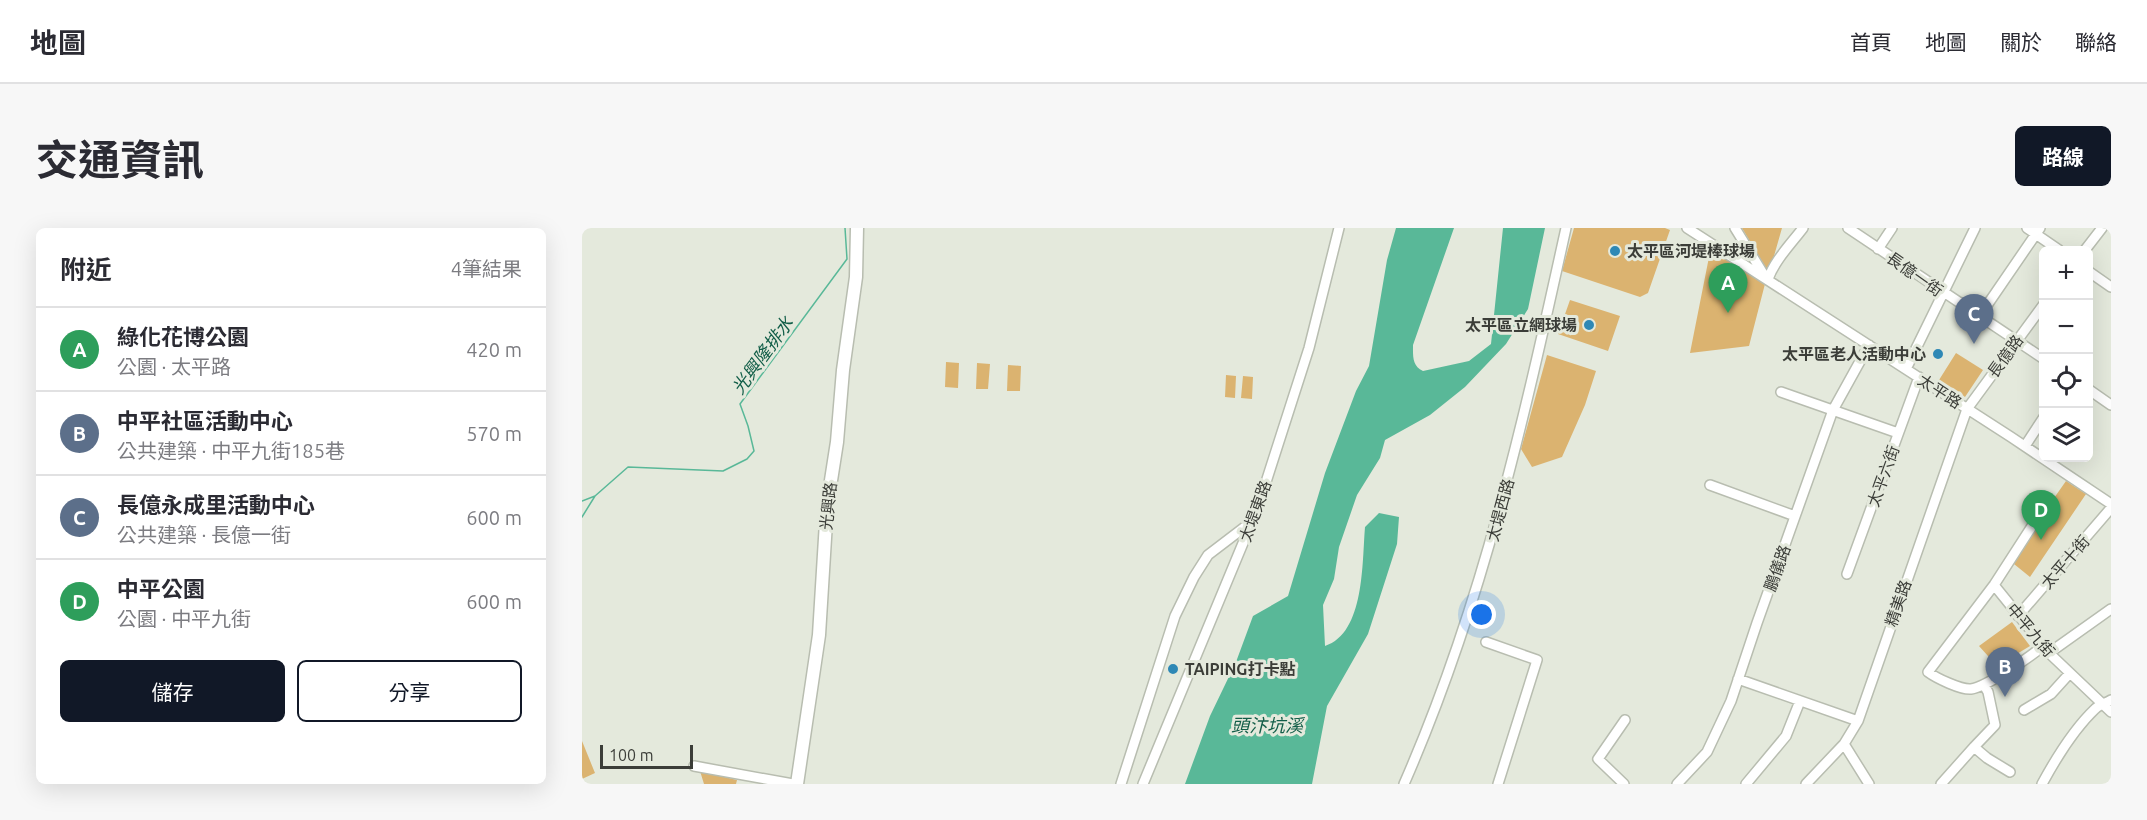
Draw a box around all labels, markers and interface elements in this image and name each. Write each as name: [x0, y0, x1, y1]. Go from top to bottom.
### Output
text: 地圖: [30, 27, 86, 58]
text: 首頁: [1850, 30, 1892, 54]
text: 地圖: [1925, 30, 1967, 54]
text: 關於: [2000, 30, 2042, 54]
text: 聯絡: [2075, 30, 2117, 54]
button: 路線: [2015, 126, 2111, 186]
text: 交通資訊: [36, 136, 204, 183]
place label: 太平區河堤棒球場: [1627, 242, 1755, 260]
marker: 太平區河堤棒球場: [1608, 244, 1622, 258]
map controls: [2039, 246, 2093, 462]
button: +: [2039, 246, 2093, 300]
street label: 長億一街: [1884, 248, 1946, 300]
text: 附近: [60, 255, 112, 284]
text: 4筆結果: [451, 257, 522, 280]
pin: A: [1708, 264, 1748, 313]
pin: C: [1954, 294, 1994, 344]
button: −: [2039, 300, 2093, 354]
water label: 光興隆排水: [727, 312, 797, 397]
place label: 太平區立網球場: [1465, 316, 1577, 334]
marker: 太平區立網球場: [1582, 318, 1596, 332]
text: 綠化花博公園: [117, 324, 249, 349]
street label: 長億路: [1984, 331, 2026, 381]
text: A: [72, 338, 87, 361]
text: 420 m: [466, 338, 522, 361]
place label: 太平區老人活動中心: [1782, 345, 1926, 363]
marker: 太平區老人活動中心: [1931, 347, 1945, 361]
button: locate: [2039, 354, 2093, 408]
text: 公園 · 太平路: [117, 355, 231, 378]
street label: 太平路: [1915, 370, 1965, 412]
text: 中平社區活動中心: [117, 408, 293, 433]
button: layers: [2039, 408, 2093, 462]
text: B: [73, 422, 86, 445]
text: 570 m: [466, 422, 522, 445]
text: 公共建築 · 中平九街185巷: [117, 439, 345, 462]
street label: 太平六街: [1864, 443, 1902, 509]
street label: 太堤西路: [1483, 477, 1517, 543]
street label: 太堤東路: [1236, 478, 1274, 544]
street label: 光興路: [817, 481, 839, 531]
pin: D: [2022, 490, 2060, 540]
text: 長億永成里活動中心: [117, 492, 315, 517]
text: C: [73, 506, 86, 529]
text: 600 m: [466, 506, 522, 529]
text: 公共建築 · 長億一街: [117, 523, 291, 546]
street label: 太平十街: [2037, 532, 2093, 592]
street label: 鵬儀路: [1760, 542, 1794, 594]
text: 中平公園: [117, 576, 205, 601]
street label: 精美路: [1882, 577, 1914, 629]
text: D: [72, 590, 87, 613]
text: 600 m: [466, 590, 522, 613]
your location: [1467, 600, 1496, 629]
street label: 中平九街: [2004, 600, 2058, 660]
text: 公園 · 中平九街: [117, 607, 251, 630]
pin: B: [1986, 648, 2024, 697]
button: 儲存: [60, 660, 285, 722]
button: 分享: [297, 660, 522, 722]
place label: TAIPING打卡點: [1185, 660, 1295, 678]
marker: TAIPING打卡點: [1166, 662, 1180, 676]
water label: 頭汴坑溪: [1231, 715, 1306, 735]
scale bar: [600, 742, 693, 770]
text: 100 m: [609, 746, 654, 764]

